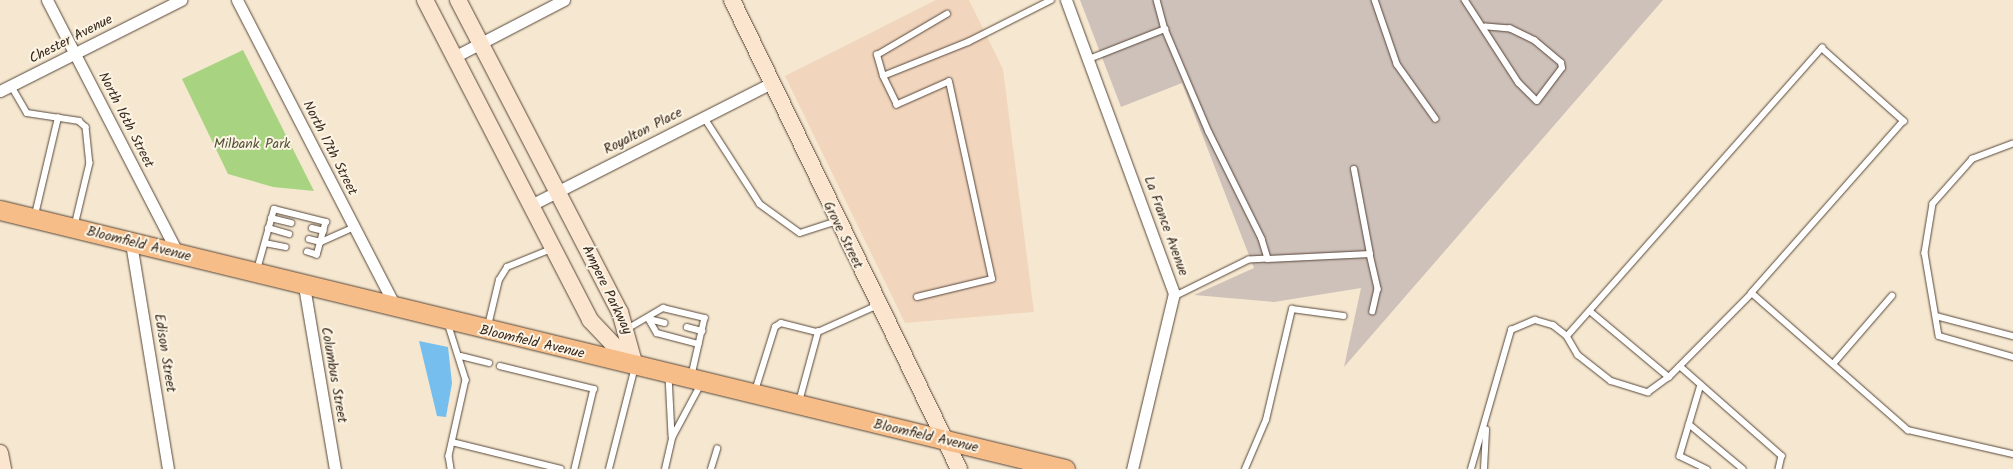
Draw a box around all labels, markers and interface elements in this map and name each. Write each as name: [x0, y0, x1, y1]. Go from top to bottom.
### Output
street label: Chester Avenue: [26, 11, 116, 67]
street label: North 16th Street: [95, 69, 157, 171]
street label: North 17th Street: [299, 98, 361, 198]
street label: Royalton Place: [601, 104, 685, 158]
park label: Milbank Park: [214, 136, 290, 152]
street label: La France Avenue: [1140, 174, 1192, 278]
street label: Grove Street: [819, 199, 867, 271]
street label: Bloomfield Avenue: [85, 223, 193, 265]
street label: Ampere Parkway: [578, 243, 636, 337]
street label: Edison Street: [150, 312, 180, 394]
street label: Bloomfield Avenue: [478, 322, 586, 362]
street label: Columbus Street: [317, 326, 351, 424]
street label: Bloomfield Avenue: [872, 416, 980, 456]

